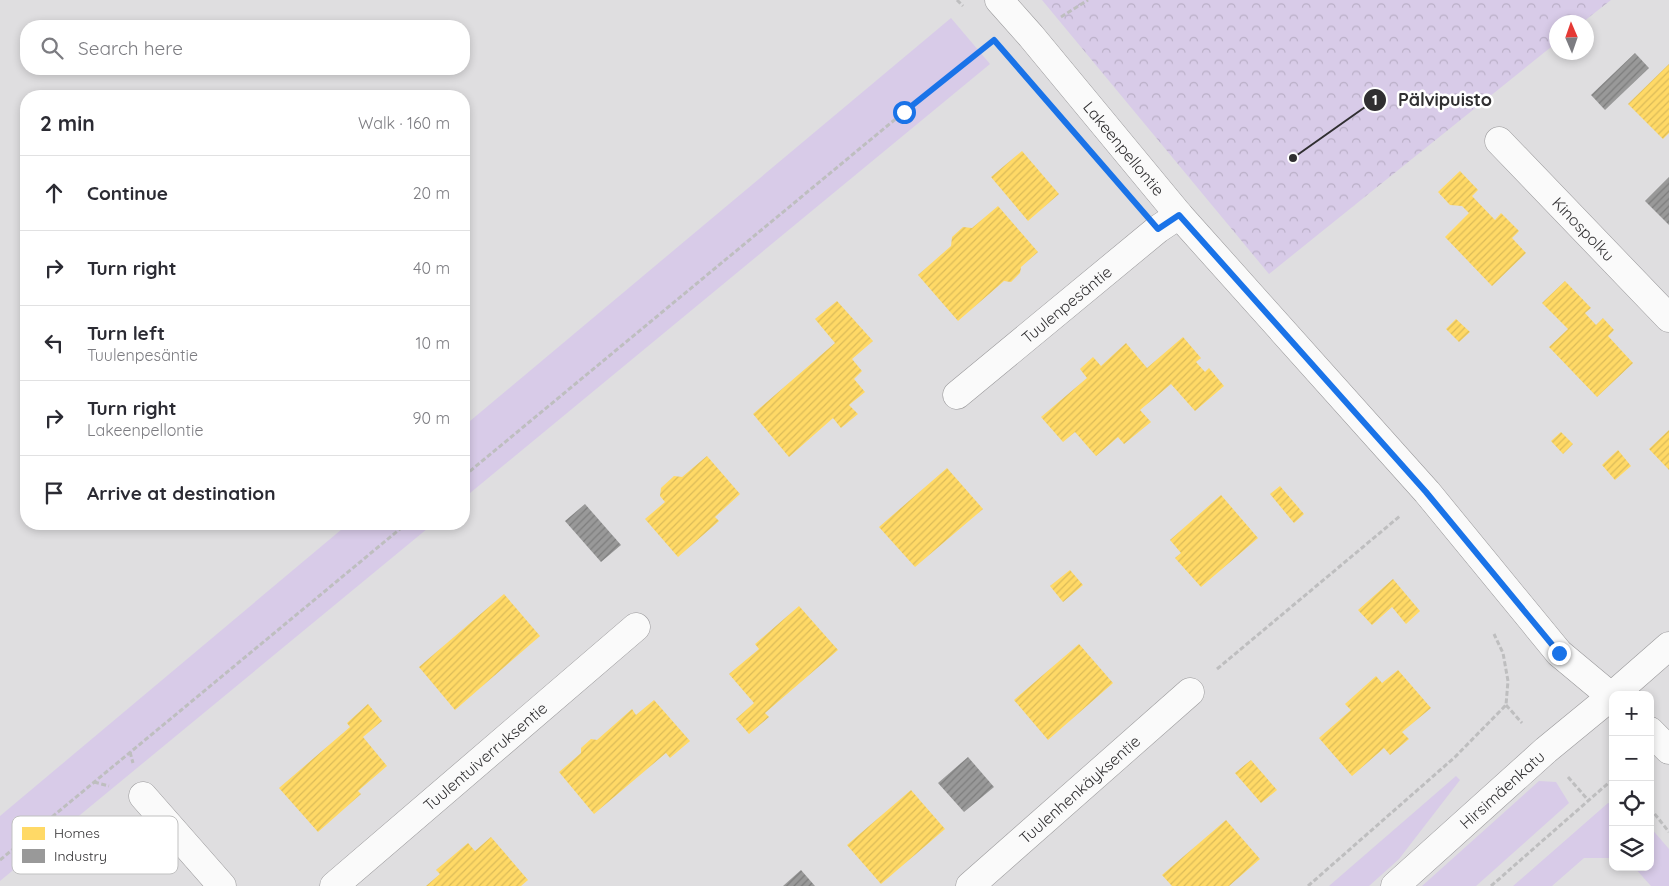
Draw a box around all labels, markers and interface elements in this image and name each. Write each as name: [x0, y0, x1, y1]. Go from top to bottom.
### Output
north arrow: [1549, 15, 1594, 60]
search box: [20, 20, 470, 75]
icon: search: [38, 34, 66, 62]
text: Search here: [78, 36, 183, 60]
callout: Pälvipuisto: [1362, 83, 1502, 116]
text: Pälvipuisto: [1398, 88, 1492, 111]
text: 1: [1372, 90, 1378, 109]
street label: Lakeenpellontie: [1079, 97, 1169, 200]
route start: [893, 101, 916, 124]
text: 2 min: [40, 110, 95, 136]
text: Walk · 160 m: [358, 113, 450, 133]
icon: ahead: [40, 179, 68, 207]
text: Continue: [87, 181, 168, 205]
text: 20 m: [413, 183, 450, 203]
street label: Kinospolku: [1548, 193, 1619, 265]
icon: right: [40, 254, 68, 282]
text: Turn right: [87, 256, 176, 280]
text: 40 m: [413, 258, 450, 278]
street label: Tuulenpesäntie: [1017, 262, 1116, 348]
text: Turn left: [87, 321, 165, 345]
icon: left: [40, 329, 68, 357]
text: 10 m: [416, 333, 450, 353]
text: Tuulenpesäntie: [87, 345, 198, 365]
text: Turn right: [87, 396, 176, 420]
icon: right: [40, 404, 68, 432]
text: 90 m: [413, 408, 450, 428]
text: Lakeenpellontie: [87, 420, 203, 440]
icon: arrive: [40, 479, 68, 507]
text: Arrive at destination: [87, 481, 276, 505]
route end: [1548, 642, 1571, 665]
map controls: [1609, 691, 1654, 871]
button: +: [1609, 691, 1654, 736]
street label: Tuulentuiverruksentie: [419, 698, 551, 815]
street label: Tuulenhenkäyksentie: [1015, 731, 1144, 848]
button: −: [1609, 736, 1654, 781]
street label: Hirsimäenkatu: [1455, 746, 1549, 833]
button: locate: [1609, 781, 1654, 826]
legend: [12, 816, 178, 874]
text: Homes: [54, 824, 100, 842]
button: layers: [1609, 826, 1654, 871]
text: Industry: [54, 847, 107, 865]

